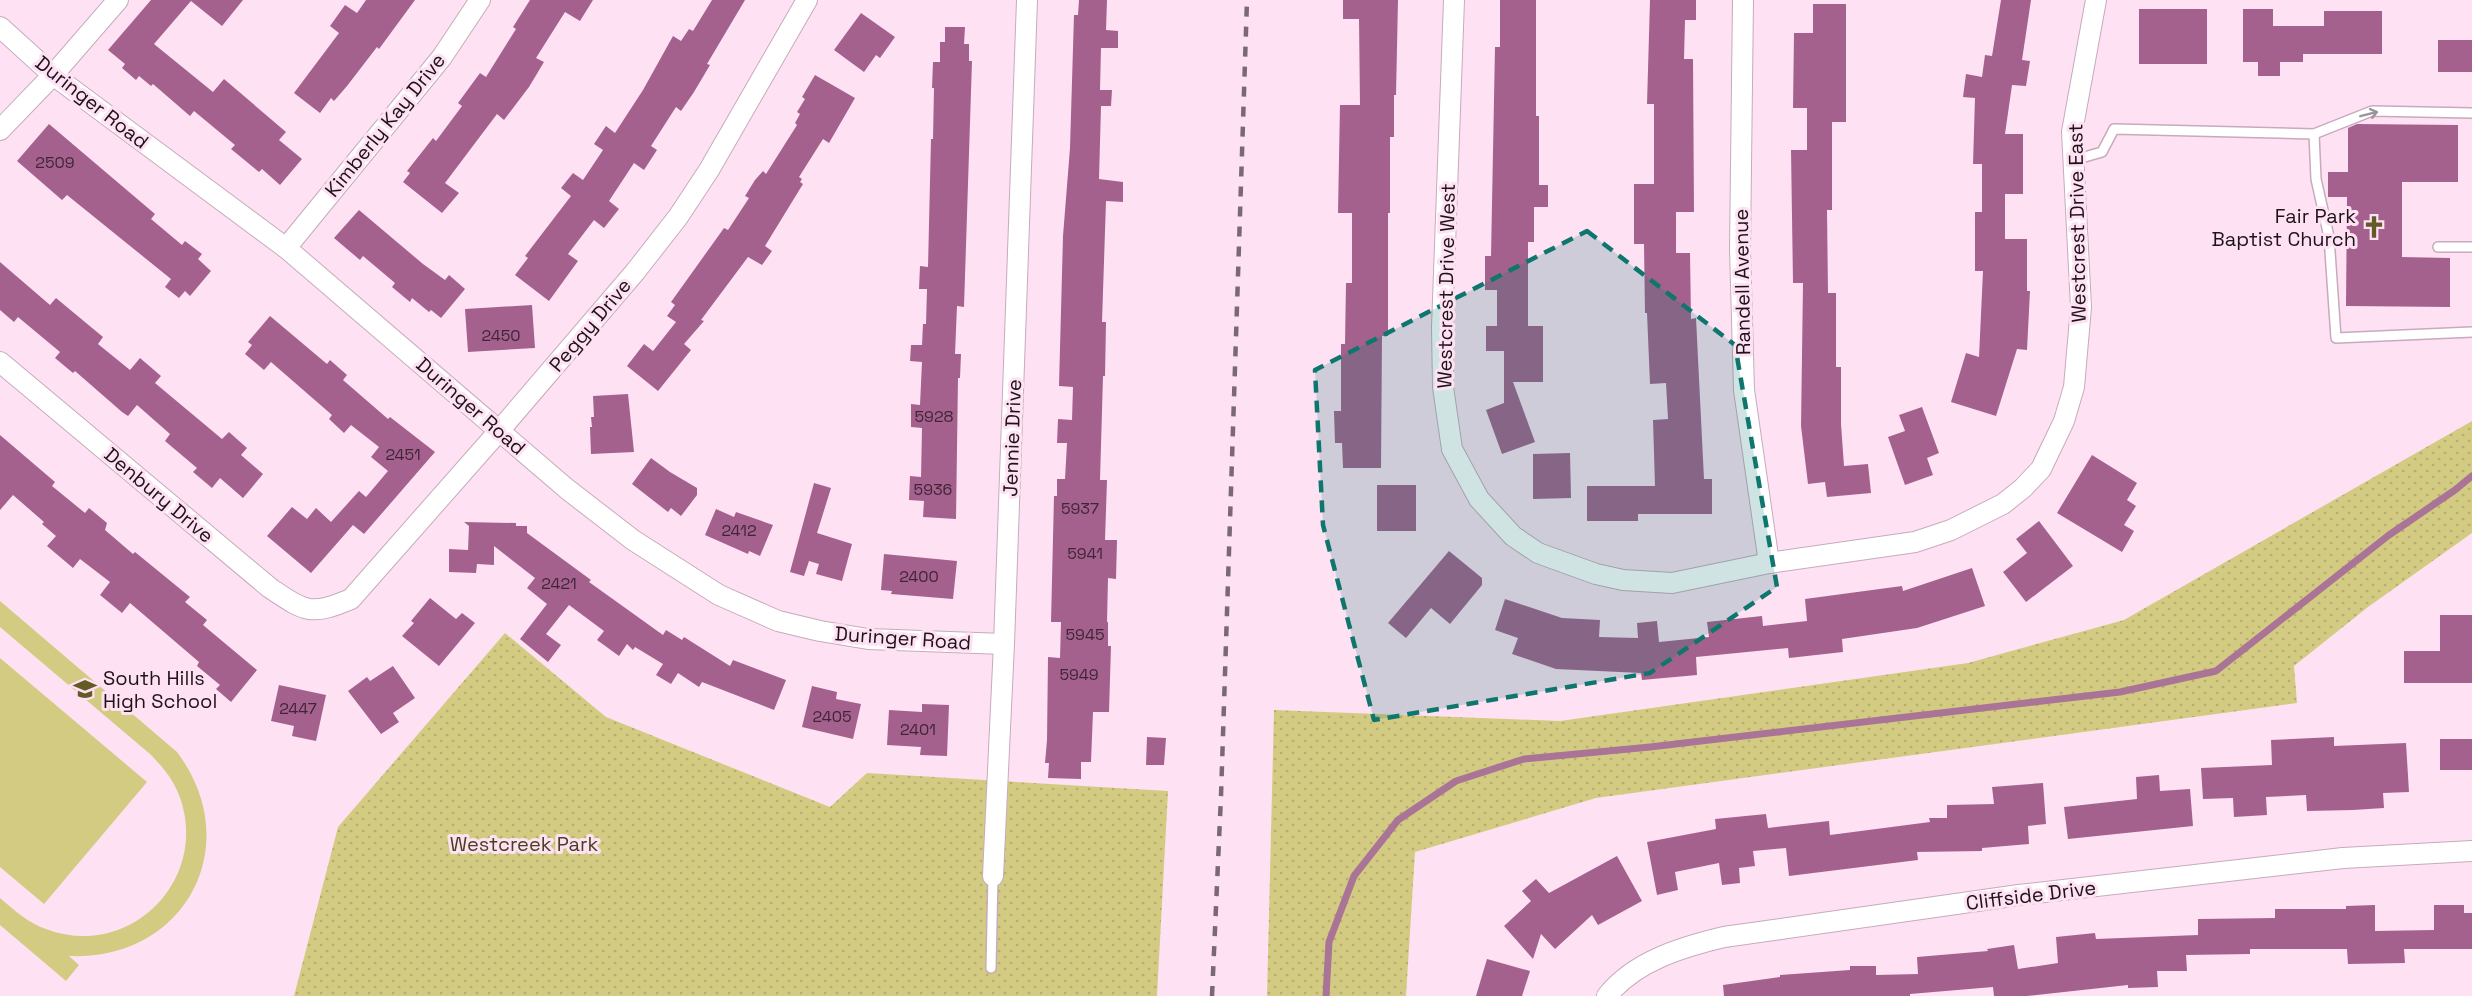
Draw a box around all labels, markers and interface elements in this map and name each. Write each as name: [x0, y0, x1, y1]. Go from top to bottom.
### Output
street label: Kimberly Kay Drive: [319, 48, 451, 202]
street label: Duringer Road: [30, 50, 154, 154]
one-way arrow: [2359, 107, 2378, 119]
street label: Westcrest Drive East: [2062, 123, 2092, 323]
house number: 2509: [35, 152, 75, 173]
street label: Westcrest Drive West: [1431, 183, 1461, 389]
place label: Fair Park Baptist Church: [2211, 203, 2356, 252]
street label: Randell Avenue: [1728, 209, 1756, 355]
church icon: Fair Park Baptist Church: [2361, 214, 2387, 240]
street label: Peggy Drive: [543, 273, 637, 377]
house number: 2450: [481, 325, 521, 346]
street label: Duringer Road: [411, 351, 531, 461]
street label: Jennie Drive: [997, 379, 1027, 497]
house number: 5928: [915, 406, 954, 427]
street label: Denbury Drive: [99, 442, 219, 548]
house number: 2451: [385, 444, 421, 465]
house number: 5936: [914, 479, 952, 500]
house number: 5937: [1061, 498, 1099, 519]
house number: 2412: [721, 520, 757, 541]
house number: 5941: [1067, 543, 1103, 564]
house number: 2400: [899, 566, 939, 587]
house number: 2421: [541, 573, 577, 594]
street label: Duringer Road: [834, 620, 972, 656]
house number: 5945: [1066, 624, 1104, 645]
house number: 5949: [1059, 664, 1099, 685]
place label: South Hills High School: [103, 665, 217, 714]
school or university icon: South Hills High School: [72, 676, 98, 702]
house number: 2447: [279, 698, 317, 719]
house number: 2405: [812, 706, 852, 727]
house number: 2401: [900, 719, 936, 740]
park label: Westcreek Park: [450, 831, 599, 857]
street label: Cliffside Drive: [1964, 874, 2098, 916]

